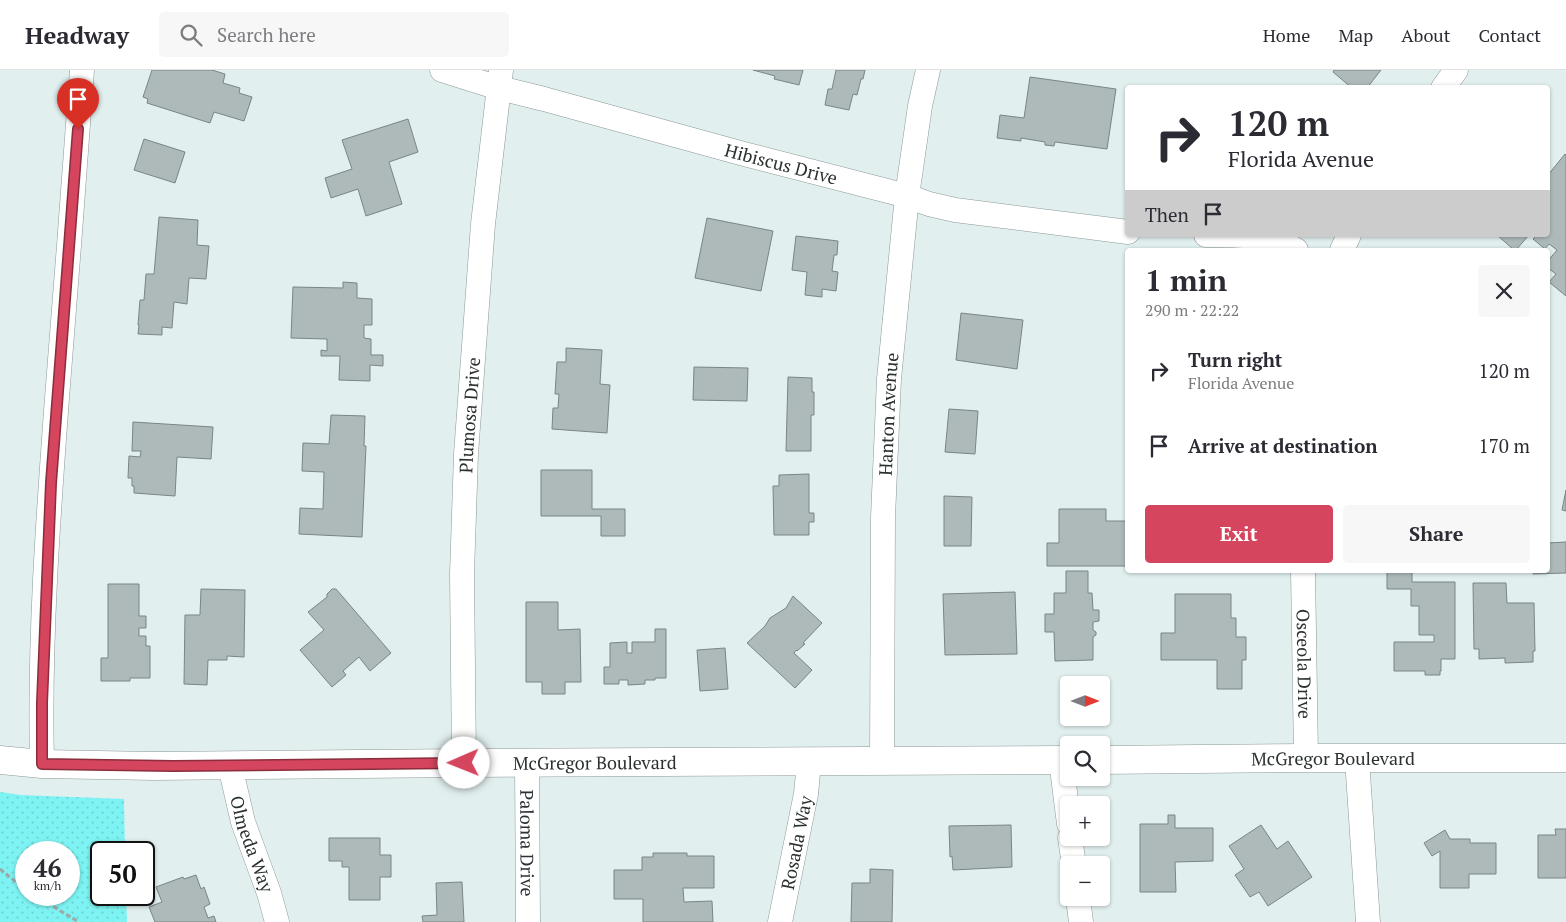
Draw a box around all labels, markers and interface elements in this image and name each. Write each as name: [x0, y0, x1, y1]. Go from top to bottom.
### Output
search box: [159, 12, 509, 57]
text: Headway: [25, 19, 129, 51]
icon: search: [177, 21, 205, 49]
text: Search here: [217, 22, 316, 47]
text: Home: [1263, 23, 1310, 47]
text: Map: [1338, 23, 1373, 47]
text: About: [1401, 23, 1450, 47]
text: Contact: [1478, 23, 1541, 47]
pin: [57, 78, 99, 129]
icon: arrive: [64, 85, 92, 113]
text: 120 m: [1228, 100, 1329, 146]
icon: right: [1145, 105, 1210, 170]
street label: Hibiscus Drive: [722, 137, 840, 190]
text: Florida Avenue: [1228, 144, 1374, 173]
icon: arrive: [1199, 200, 1227, 228]
text: Then: [1145, 202, 1189, 227]
text: 1 min: [1145, 260, 1227, 300]
button: close: [1478, 265, 1530, 317]
text: 290 m · 22:22: [1145, 299, 1239, 321]
text: Turn right: [1188, 347, 1282, 372]
street label: Hanton Avenue: [873, 351, 904, 476]
street label: Plumosa Drive: [453, 356, 485, 474]
icon: right: [1145, 357, 1173, 385]
text: 120 m: [1479, 358, 1530, 383]
text: Florida Avenue: [1188, 372, 1294, 394]
icon: arrive: [1145, 432, 1173, 460]
text: Arrive at destination: [1188, 433, 1377, 458]
text: 170 m: [1479, 433, 1530, 458]
button: Exit: [1145, 505, 1333, 563]
button: Share: [1343, 505, 1530, 563]
street label: Osceola Drive: [1292, 609, 1317, 719]
north arrow: [1060, 676, 1110, 726]
map controls: [1060, 676, 1110, 906]
position arrow: [437, 736, 489, 788]
button: search: [1060, 736, 1110, 786]
street label: McGregor Boulevard: [1251, 746, 1415, 771]
street label: McGregor Boulevard: [513, 750, 677, 775]
street label: Paloma Drive: [515, 789, 540, 897]
street label: Olmeda Way: [225, 793, 280, 896]
street label: Rosada Way: [775, 793, 818, 892]
button: +: [1060, 796, 1110, 846]
speed limit sign: 50: [90, 841, 155, 906]
text: 46: [33, 851, 62, 884]
button: −: [1060, 856, 1110, 906]
text: km/h: [34, 878, 61, 893]

